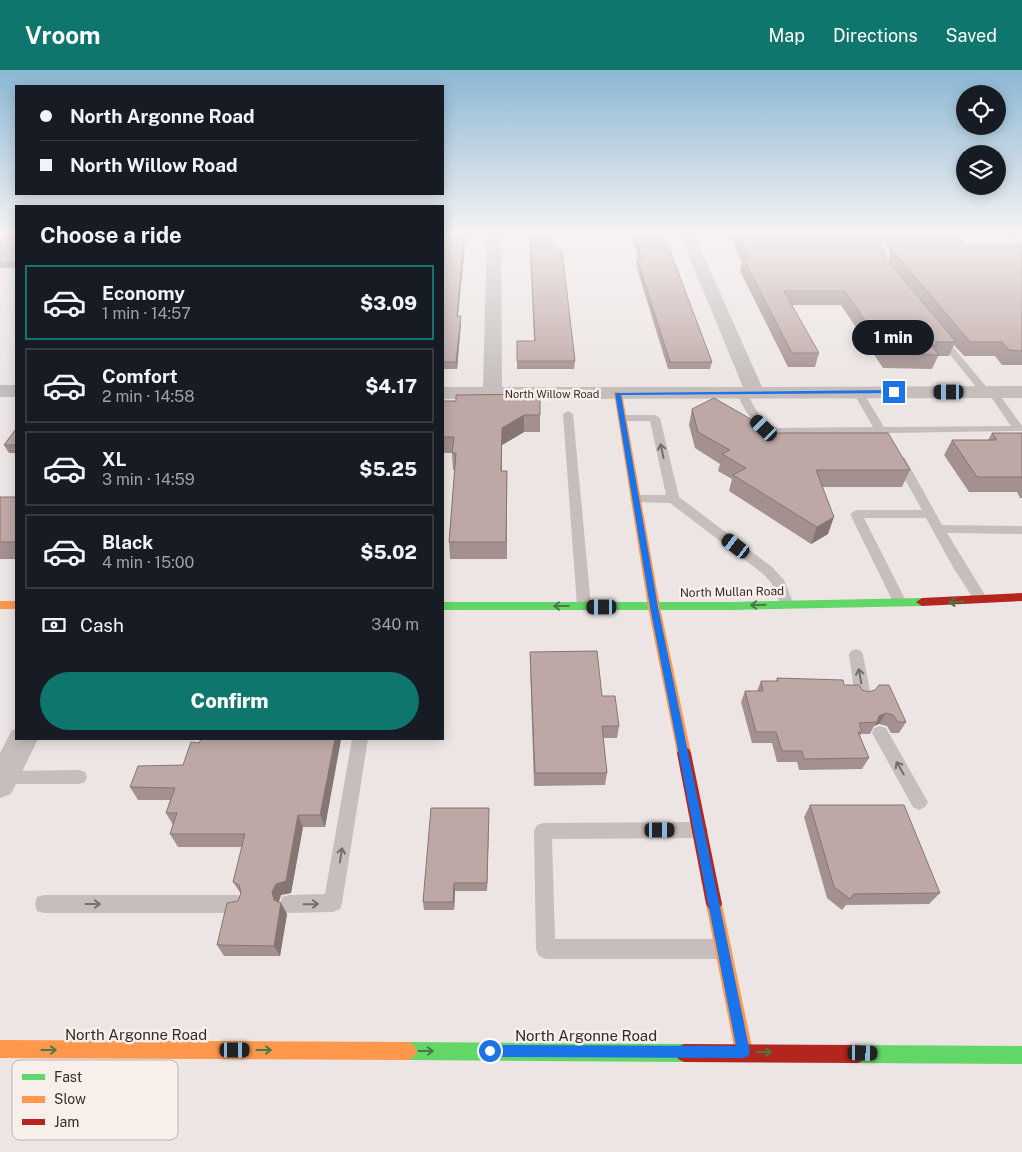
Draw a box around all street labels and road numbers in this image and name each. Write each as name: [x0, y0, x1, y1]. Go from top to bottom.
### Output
street label: North Willow Road: [505, 388, 599, 400]
street label: North Mullan Road: [680, 584, 784, 600]
street label: North Argonne Road: [65, 1026, 207, 1043]
street label: North Argonne Road: [515, 1027, 657, 1044]

